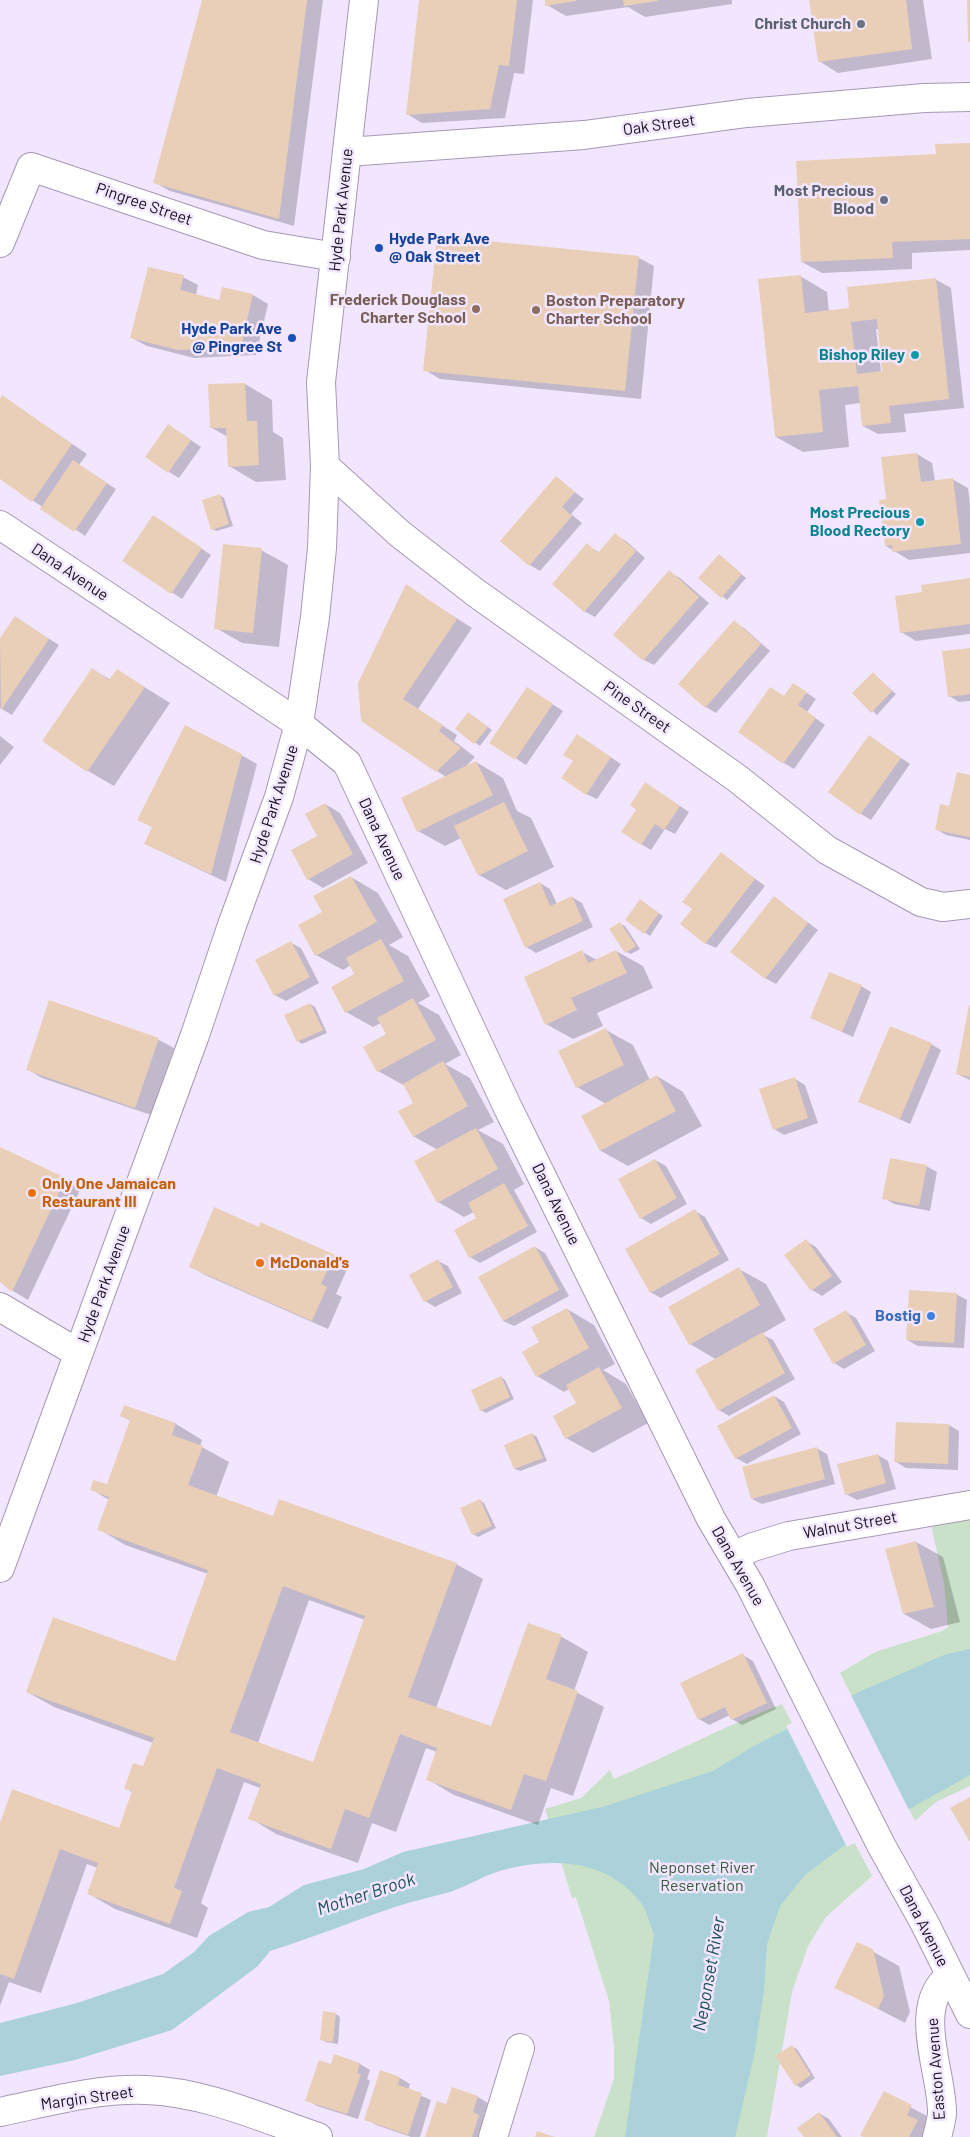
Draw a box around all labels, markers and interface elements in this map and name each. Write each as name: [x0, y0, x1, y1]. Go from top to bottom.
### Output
place label: Christ Church: [755, 14, 851, 34]
marker: Christ Church: [855, 18, 867, 30]
street label: Oak Street: [622, 110, 696, 140]
street label: Hyde Park Avenue: [325, 148, 357, 272]
street label: Pingree Street: [93, 179, 195, 229]
place label: Most Precious Blood: [774, 181, 874, 219]
marker: Most Precious Blood: [878, 194, 890, 206]
place label: Hyde Park Ave @ Oak Street: [389, 229, 490, 267]
marker: Hyde Park Ave @ Oak Street: [373, 242, 385, 254]
place label: Frederick Douglass Charter School: [330, 290, 466, 328]
place label: Boston Preparatory Charter School: [546, 291, 685, 329]
marker: Frederick Douglass Charter School: [470, 303, 482, 315]
marker: Boston Preparatory Charter School: [530, 304, 542, 316]
place label: Hyde Park Ave @ Pingree St: [181, 319, 282, 357]
marker: Hyde Park Ave @ Pingree St: [286, 332, 298, 344]
place label: Bishop Riley: [819, 345, 905, 365]
marker: Bishop Riley: [909, 349, 921, 361]
place label: Most Precious Blood Rectory: [810, 503, 910, 541]
marker: Most Precious Blood Rectory: [914, 516, 926, 528]
street label: Dana Avenue: [28, 539, 112, 605]
street label: Pine Street: [600, 677, 674, 737]
street label: Hyde Park Avenue: [246, 742, 302, 866]
street label: Dana Avenue: [355, 795, 409, 883]
street label: Dana Avenue: [528, 1160, 584, 1248]
place label: Only One Jamaican Restaurant III: [42, 1174, 176, 1212]
marker: Only One Jamaican Restaurant III: [26, 1187, 38, 1199]
street label: Hyde Park Avenue: [74, 1223, 134, 1345]
place label: McDonald's: [270, 1253, 349, 1273]
marker: McDonald's: [254, 1257, 266, 1269]
place label: Bostig: [875, 1306, 921, 1326]
marker: Bostig: [925, 1310, 937, 1322]
street label: Walnut Street: [802, 1507, 898, 1543]
street label: Dana Avenue: [707, 1523, 769, 1609]
park label: Neponset River Reservation: [649, 1858, 755, 1896]
water label: Mother Brook: [314, 1868, 418, 1920]
street label: Dana Avenue: [895, 1882, 953, 1970]
water label: Neponset River: [688, 1915, 730, 2033]
street label: Easton Avenue: [923, 2017, 949, 2121]
street label: Margin Street: [39, 2082, 135, 2114]

